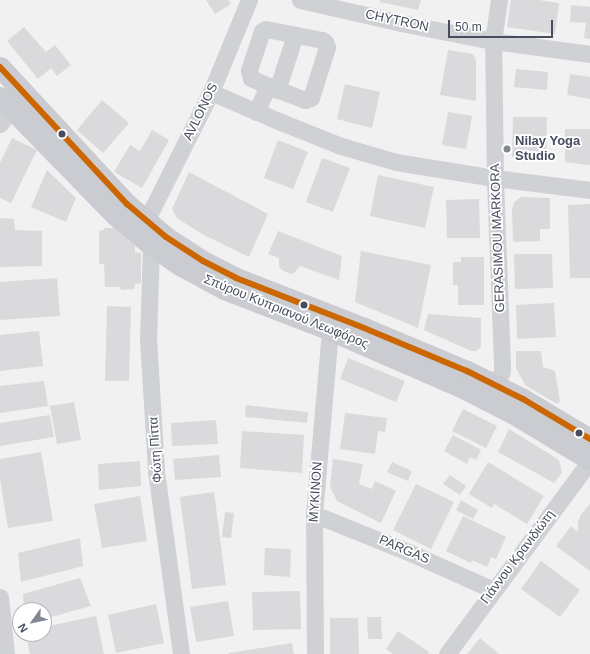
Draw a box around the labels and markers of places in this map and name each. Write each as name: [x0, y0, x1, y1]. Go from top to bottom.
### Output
unlabelled marker: [57, 129, 67, 139]
place label: Nilay Yoga Studio: [515, 134, 581, 165]
marker: Nilay Yoga Studio: [502, 144, 512, 154]
unlabelled marker: [299, 300, 309, 310]
unlabelled marker: [574, 428, 584, 438]

